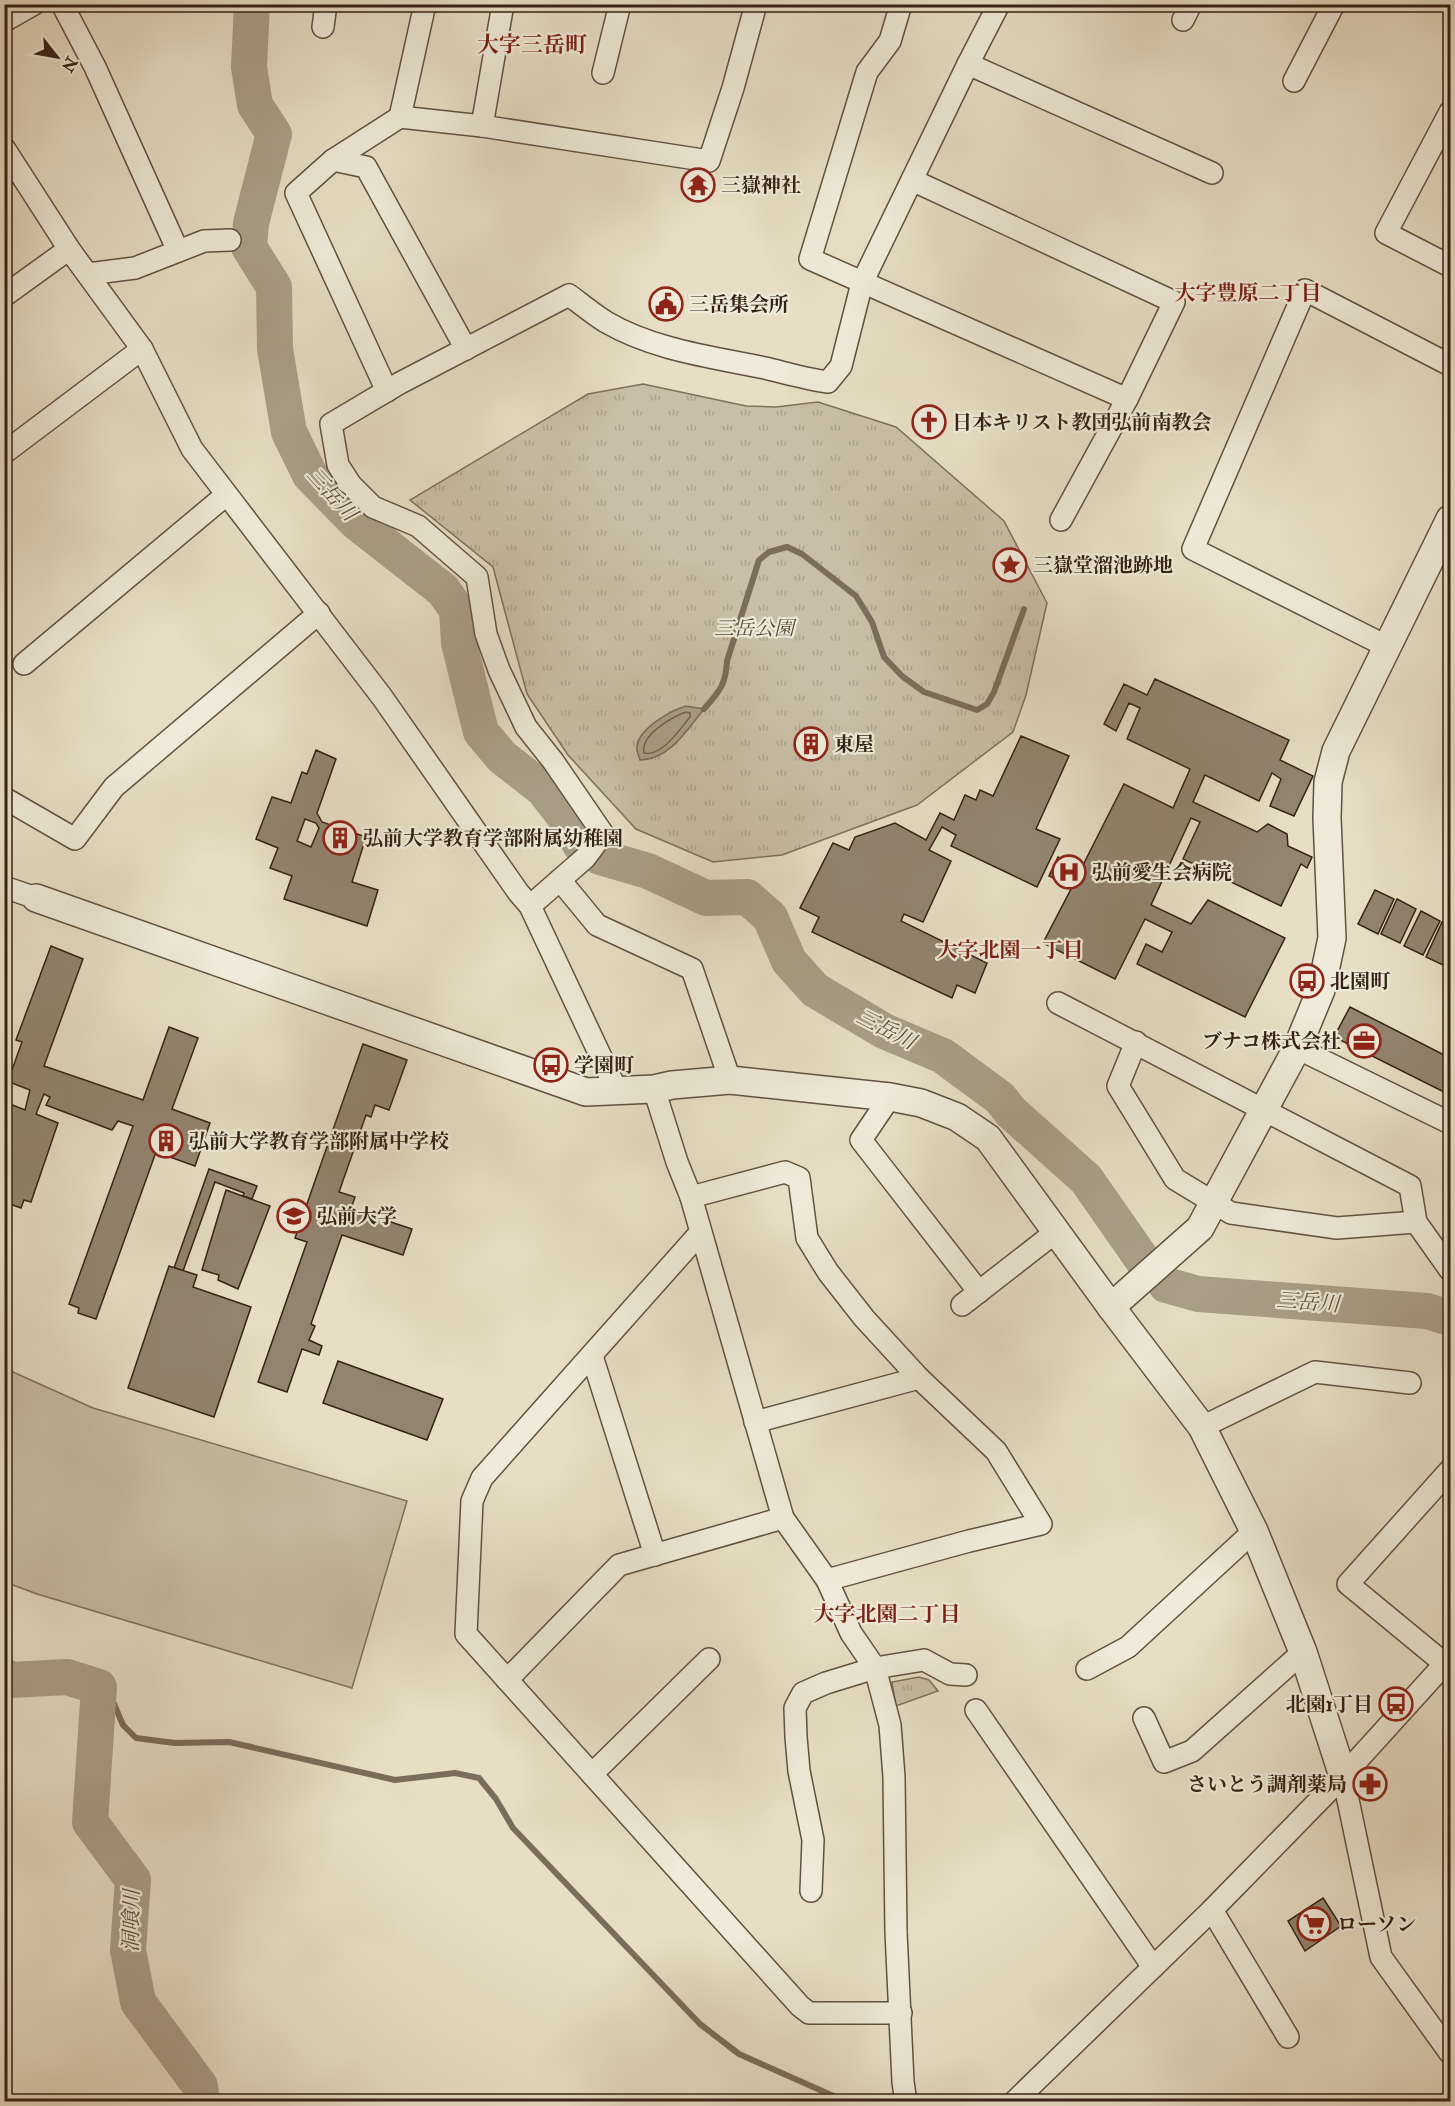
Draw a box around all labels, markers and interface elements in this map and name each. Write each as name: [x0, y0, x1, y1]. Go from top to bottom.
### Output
north arrow: [27, 27, 87, 87]
district label: 大字三岳町: [477, 31, 587, 59]
text: N: [56, 52, 82, 76]
temple icon: 三嶽神社: [680, 167, 716, 203]
place label: 三嶽神社: [721, 173, 801, 198]
district label: 大字豊原二丁目: [1175, 280, 1322, 307]
public building icon: 三岳集会所: [648, 286, 684, 322]
place label: 三岳集会所: [689, 292, 789, 317]
church icon: 日本キリスト教団弘前南教会: [911, 404, 947, 440]
place label: 日本キリスト教団弘前南教会: [952, 410, 1212, 435]
water label: 三岳川: [301, 462, 364, 528]
place icon: 三嶽堂溜池跡地: [992, 547, 1028, 583]
place label: 三嶽堂溜池跡地: [1033, 553, 1173, 578]
park label: 三岳公園: [714, 616, 797, 641]
building icon: 東屋: [793, 726, 829, 762]
place label: 東屋: [834, 732, 874, 757]
building icon: 弘前大学教育学部附属幼稚園: [322, 820, 358, 856]
place label: 弘前大学教育学部附属幼稚園: [363, 826, 623, 851]
hospital icon: 弘前愛生会病院: [1051, 854, 1087, 890]
place label: 弘前愛生会病院: [1092, 860, 1232, 885]
district label: 大字北園一丁目: [937, 937, 1084, 964]
bus stop icon: 北園町: [1289, 963, 1325, 999]
place label: 北園町: [1330, 969, 1391, 994]
water label: 三岳川: [852, 1003, 922, 1057]
office icon: ブナコ株式会社: [1346, 1023, 1382, 1059]
place label: ブナコ株式会社: [1202, 1029, 1341, 1054]
bus stop icon: 学園町: [533, 1047, 569, 1083]
place label: 学園町: [574, 1053, 635, 1078]
building icon: 弘前大学教育学部附属中学校: [148, 1123, 184, 1159]
place label: 弘前大学教育学部附属中学校: [189, 1129, 449, 1154]
school or university icon: 弘前大学: [276, 1198, 312, 1234]
place label: 弘前大学: [317, 1204, 397, 1229]
water label: 三岳川: [1276, 1287, 1342, 1318]
district label: 大字北園二丁目: [814, 1601, 961, 1628]
bus stop icon: 北園1丁目: [1378, 1686, 1414, 1722]
place label: 北園1丁目: [1286, 1692, 1373, 1717]
pharmacy icon: さいとう調剤薬局: [1352, 1766, 1388, 1802]
place label: さいとう調剤薬局: [1187, 1772, 1347, 1797]
water label: 洞喰川: [117, 1887, 146, 1953]
supermarket icon: ローソン: [1296, 1906, 1332, 1942]
place label: ローソン: [1337, 1912, 1416, 1937]

